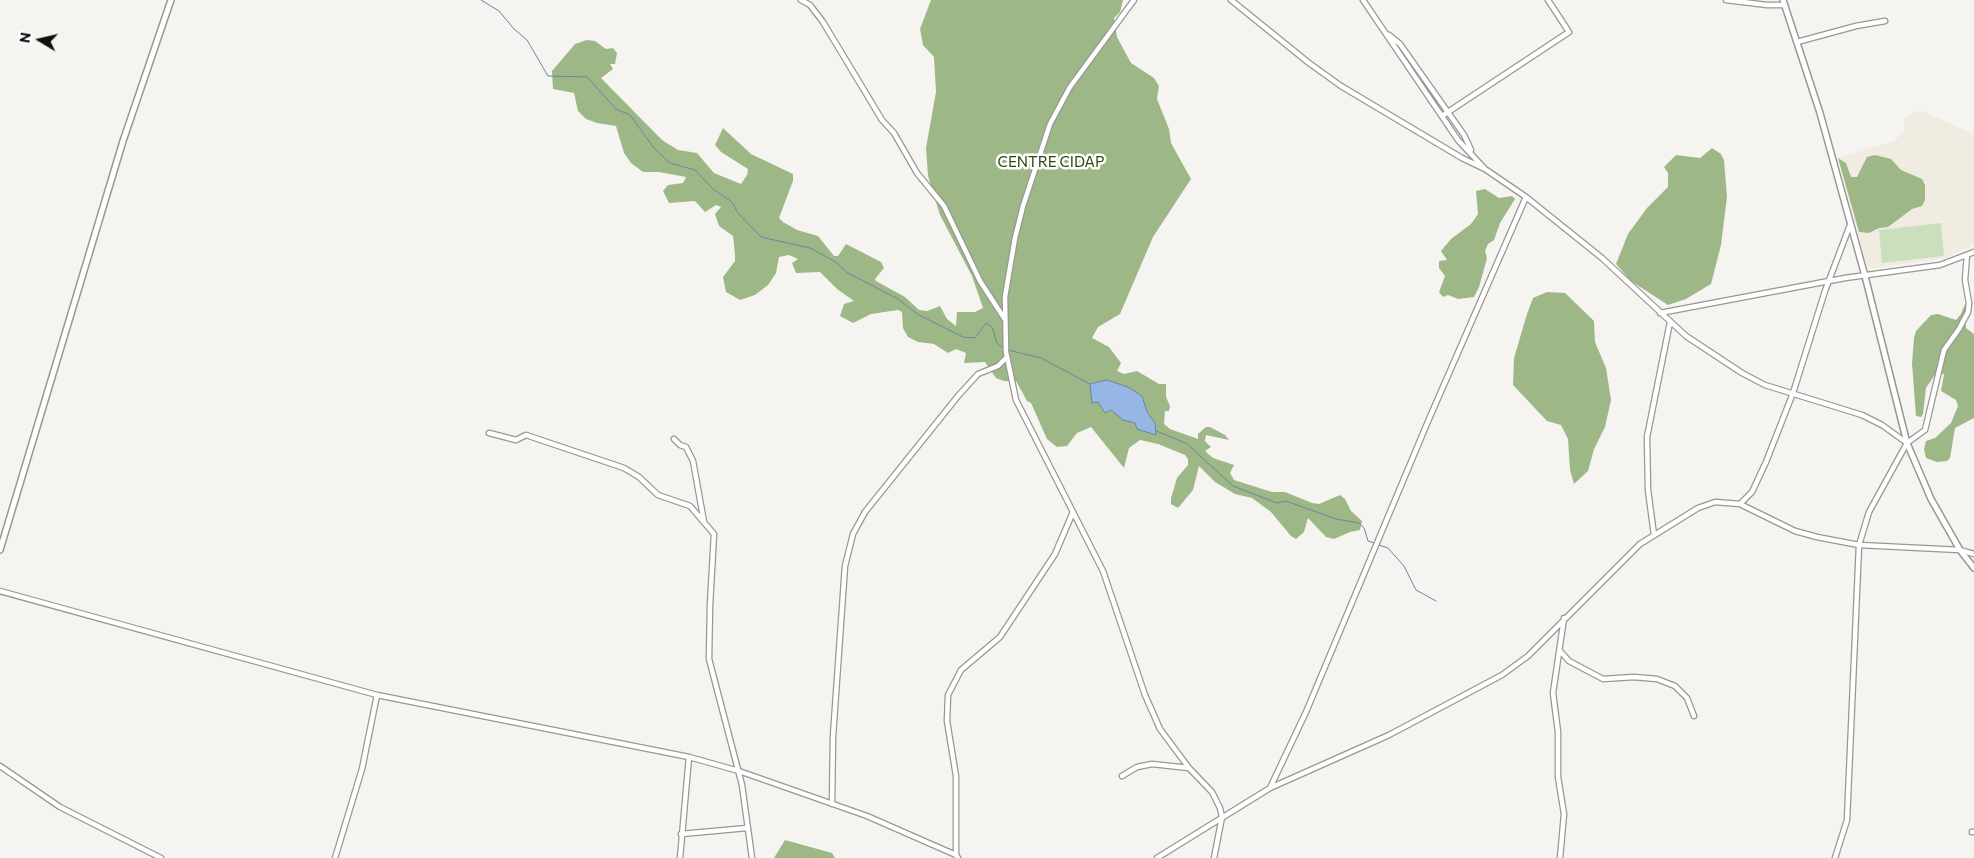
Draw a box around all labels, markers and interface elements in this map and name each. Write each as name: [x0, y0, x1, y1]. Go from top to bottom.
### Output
north arrow: [15, 15, 65, 65]
text: N: [15, 31, 34, 44]
park label: CENTRE CIDAP: [998, 153, 1104, 171]

